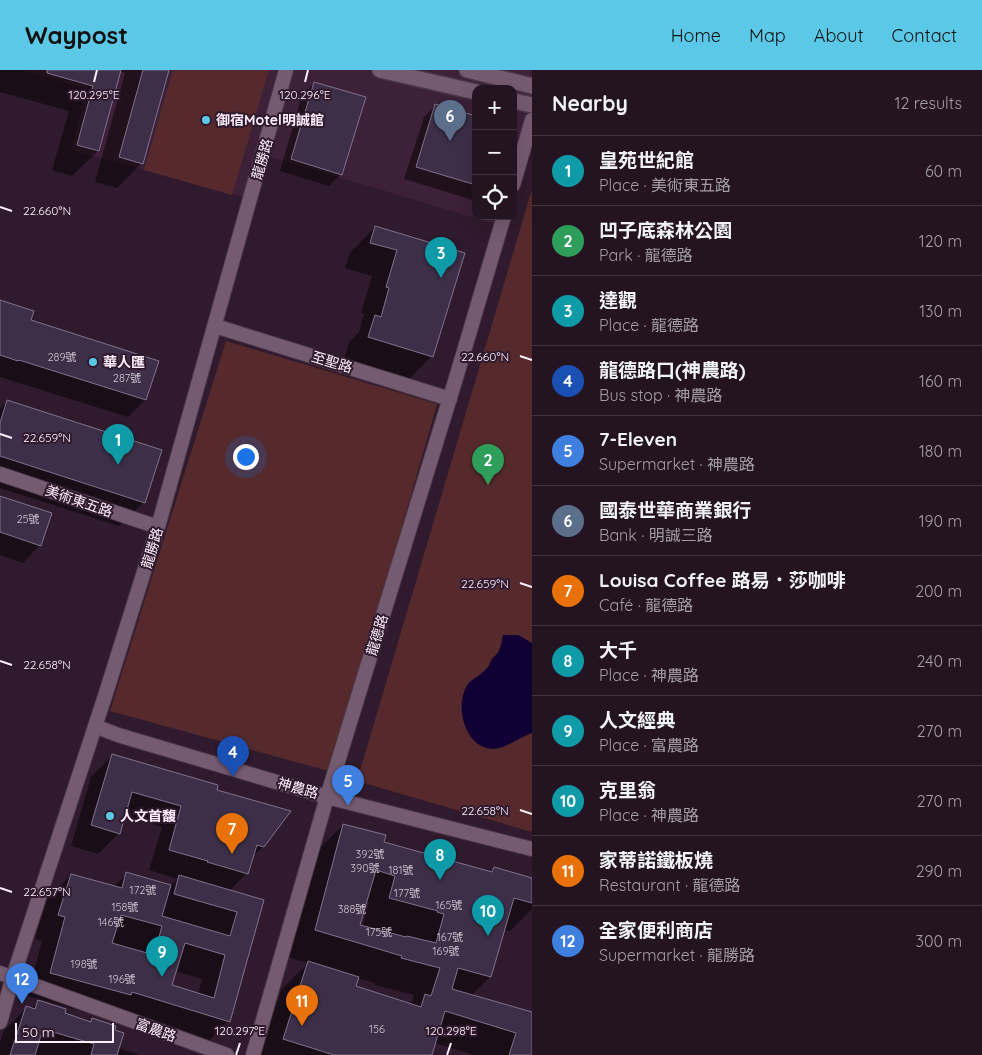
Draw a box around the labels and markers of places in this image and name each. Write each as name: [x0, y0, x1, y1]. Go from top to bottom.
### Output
pin: 6: [434, 100, 466, 141]
place label: 御宿Motel明誠館: [216, 111, 324, 129]
marker: 御宿Motel明誠館: [200, 114, 212, 126]
pin: 3: [425, 237, 457, 278]
place label: 華人匯: [103, 353, 145, 371]
marker: 華人匯: [87, 356, 99, 368]
pin: 1: [102, 424, 134, 465]
pin: 2: [472, 444, 504, 485]
pin: 4: [217, 736, 249, 777]
pin: 5: [332, 765, 364, 806]
place label: 人文首馥: [120, 807, 176, 825]
marker: 人文首馥: [104, 810, 116, 822]
pin: 7: [216, 813, 248, 854]
pin: 8: [424, 839, 456, 880]
pin: 10: [472, 895, 504, 936]
pin: 9: [146, 936, 178, 977]
pin: 12: [6, 963, 38, 1004]
pin: 11: [286, 985, 318, 1026]

